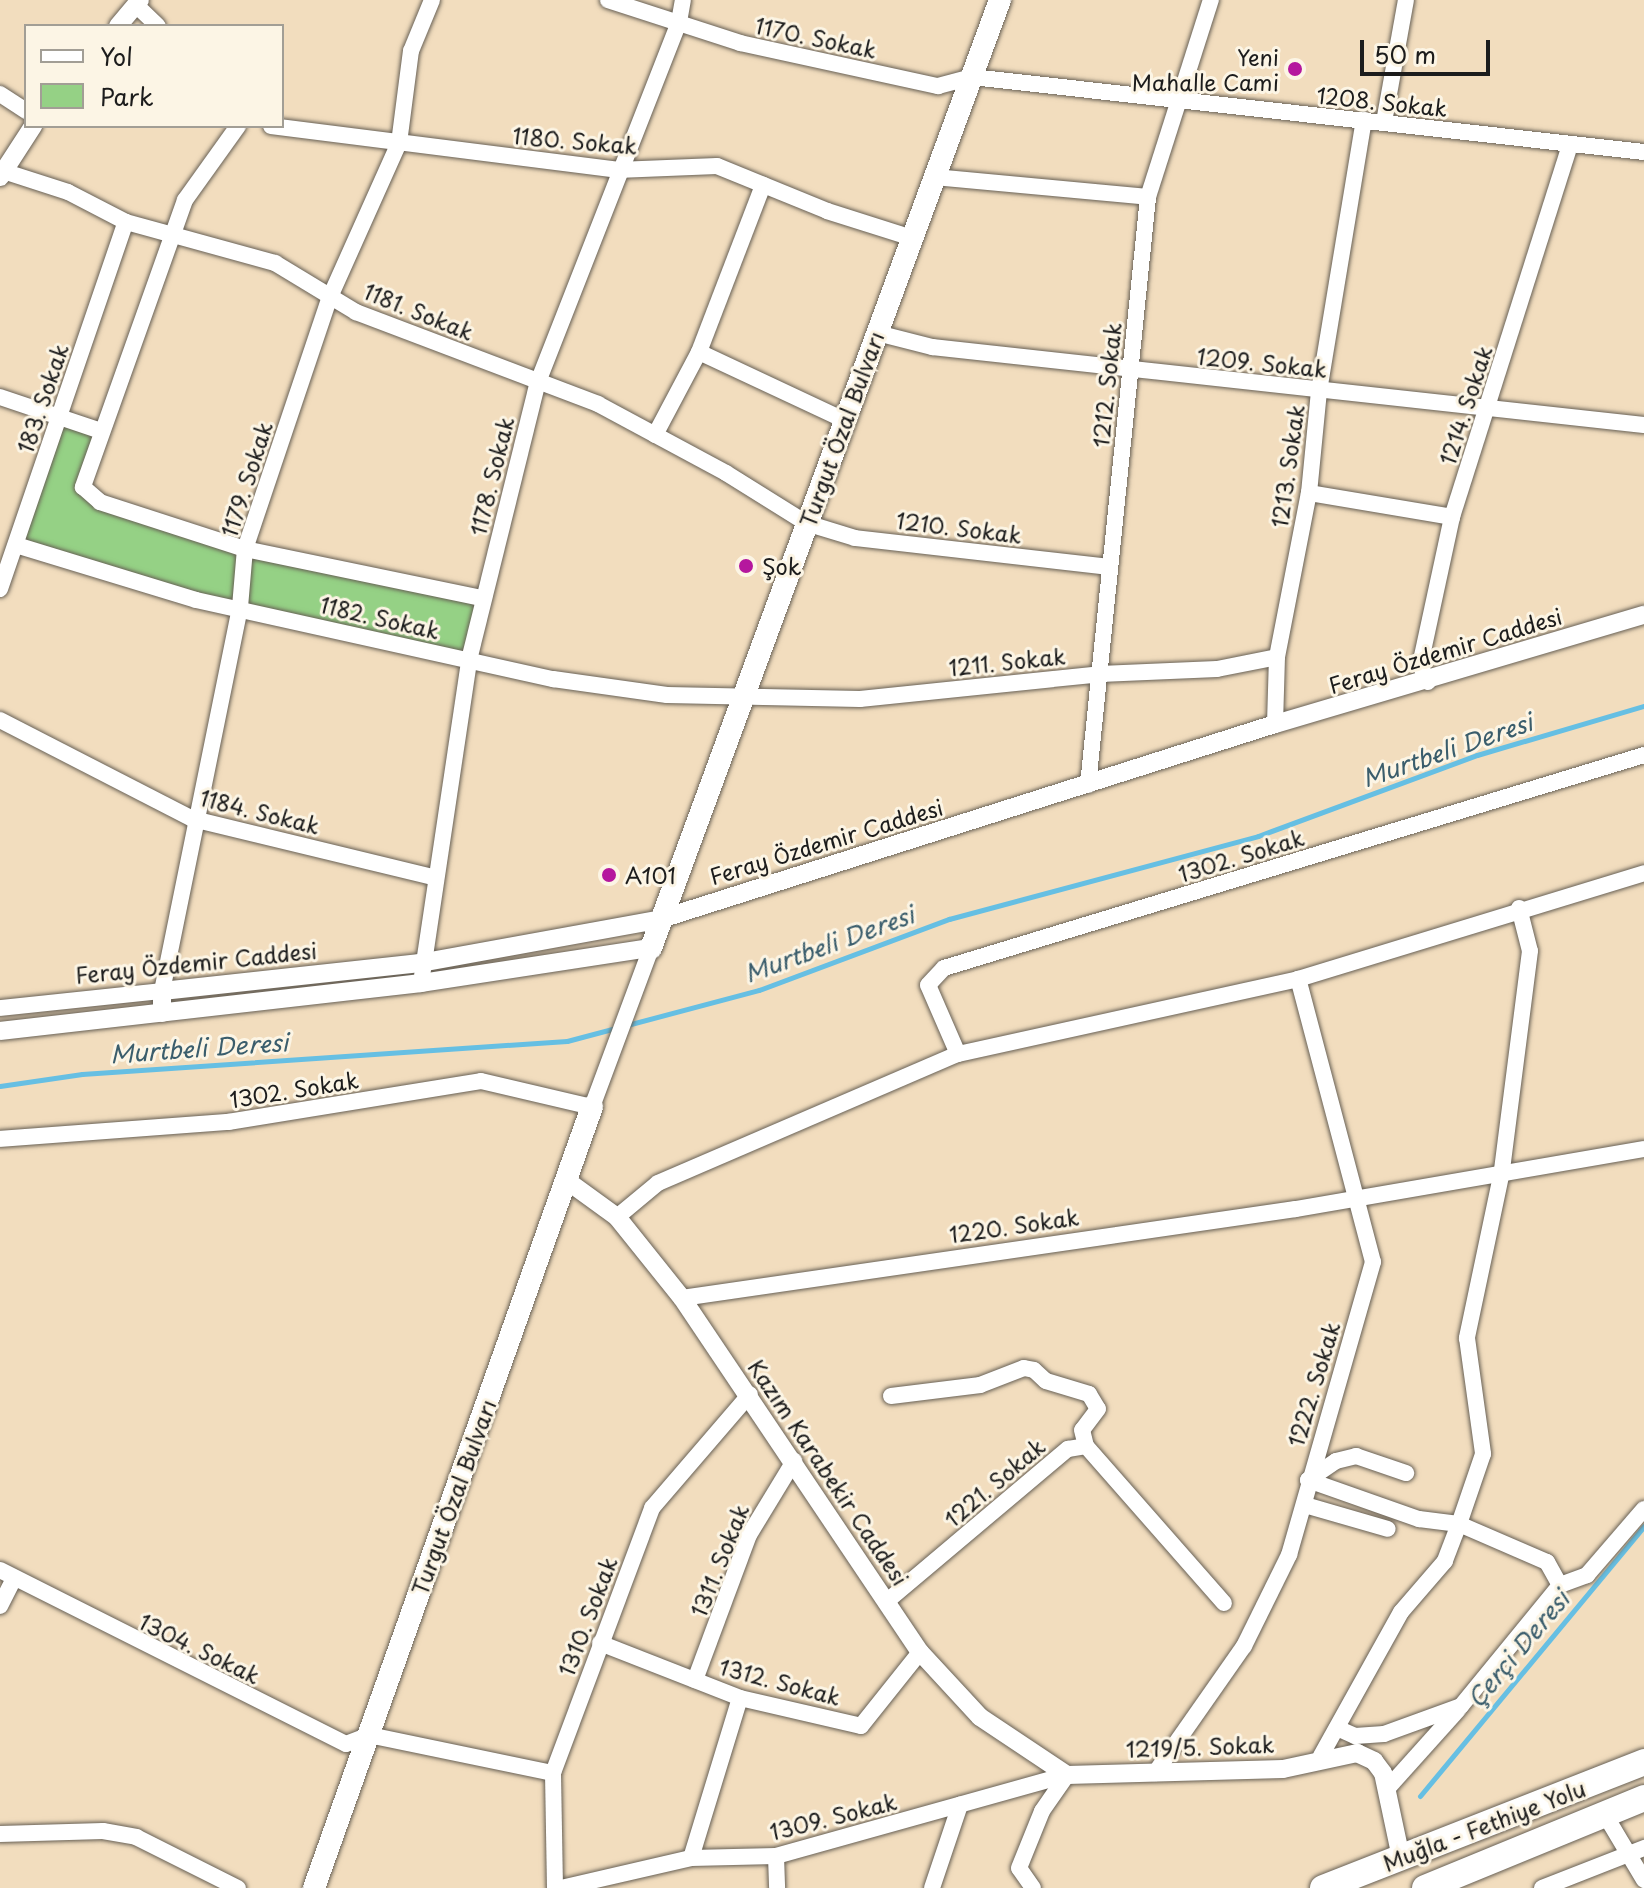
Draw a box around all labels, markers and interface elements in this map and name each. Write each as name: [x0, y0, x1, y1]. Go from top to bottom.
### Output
street label: 1170. Sokak: [753, 11, 879, 63]
legend: [24, 24, 284, 128]
scale bar: [1364, 24, 1494, 74]
text: 50 m: [1374, 36, 1436, 72]
text: Yol: [100, 38, 133, 74]
place label: Yeni Mahalle Cami: [1131, 43, 1279, 94]
marker: Yeni Mahalle Cami: [1286, 60, 1304, 78]
text: Park: [100, 78, 154, 114]
street label: 1208. Sokak: [1315, 81, 1449, 121]
street label: 1180. Sokak: [511, 121, 639, 159]
street label: 1181. Sokak: [359, 276, 479, 346]
street label: 1212. Sokak: [1086, 319, 1126, 451]
street label: Turgut Özal Bulvarı: [793, 327, 889, 531]
street label: 183. Sokak: [11, 339, 73, 457]
street label: 1214. Sokak: [1433, 341, 1497, 469]
street label: 1209. Sokak: [1196, 342, 1328, 382]
street label: 1213. Sokak: [1265, 402, 1309, 530]
street label: 1178. Sokak: [463, 413, 519, 539]
street label: 1179. Sokak: [215, 418, 277, 540]
street label: 1210. Sokak: [894, 506, 1024, 548]
place label: Şok: [762, 553, 801, 579]
marker: Şok: [737, 557, 755, 575]
street label: 1182. Sokak: [317, 590, 443, 644]
street label: Feray Özdemir Caddesi: [1324, 602, 1566, 698]
street label: 1211. Sokak: [946, 642, 1068, 680]
water label: Murtbeli Deresi: [1357, 707, 1537, 793]
street label: 1184. Sokak: [197, 783, 323, 839]
street label: Feray Özdemir Caddesi: [705, 793, 947, 889]
street label: 1302. Sokak: [1174, 823, 1308, 887]
place label: A101: [625, 862, 676, 888]
marker: A101: [600, 866, 618, 884]
water label: Murtbeli Deresi: [740, 900, 918, 988]
street label: Feray Özdemir Caddesi: [73, 936, 319, 988]
water label: Murtbeli Deresi: [108, 1027, 290, 1069]
street label: 1302. Sokak: [226, 1066, 362, 1112]
street label: 1220. Sokak: [947, 1203, 1081, 1247]
street label: 1222. Sokak: [1281, 1317, 1345, 1451]
street label: Kazım Karabekir Caddesi: [743, 1354, 915, 1590]
street label: Turgut Özal Bulvarı: [405, 1395, 501, 1599]
street label: 1221. Sokak: [936, 1431, 1052, 1533]
street label: 1311. Sokak: [684, 1499, 754, 1621]
street label: 1310. Sokak: [552, 1552, 622, 1680]
water label: Çerçi Deresi: [1461, 1585, 1575, 1713]
street label: 1304. Sokak: [135, 1607, 265, 1689]
street label: 1312. Sokak: [714, 1652, 846, 1710]
street label: 1219/5. Sokak: [1125, 1730, 1275, 1762]
street label: Muğla - Fethiye Yolu: [1379, 1774, 1589, 1876]
street label: 1309. Sokak: [767, 1787, 899, 1845]

